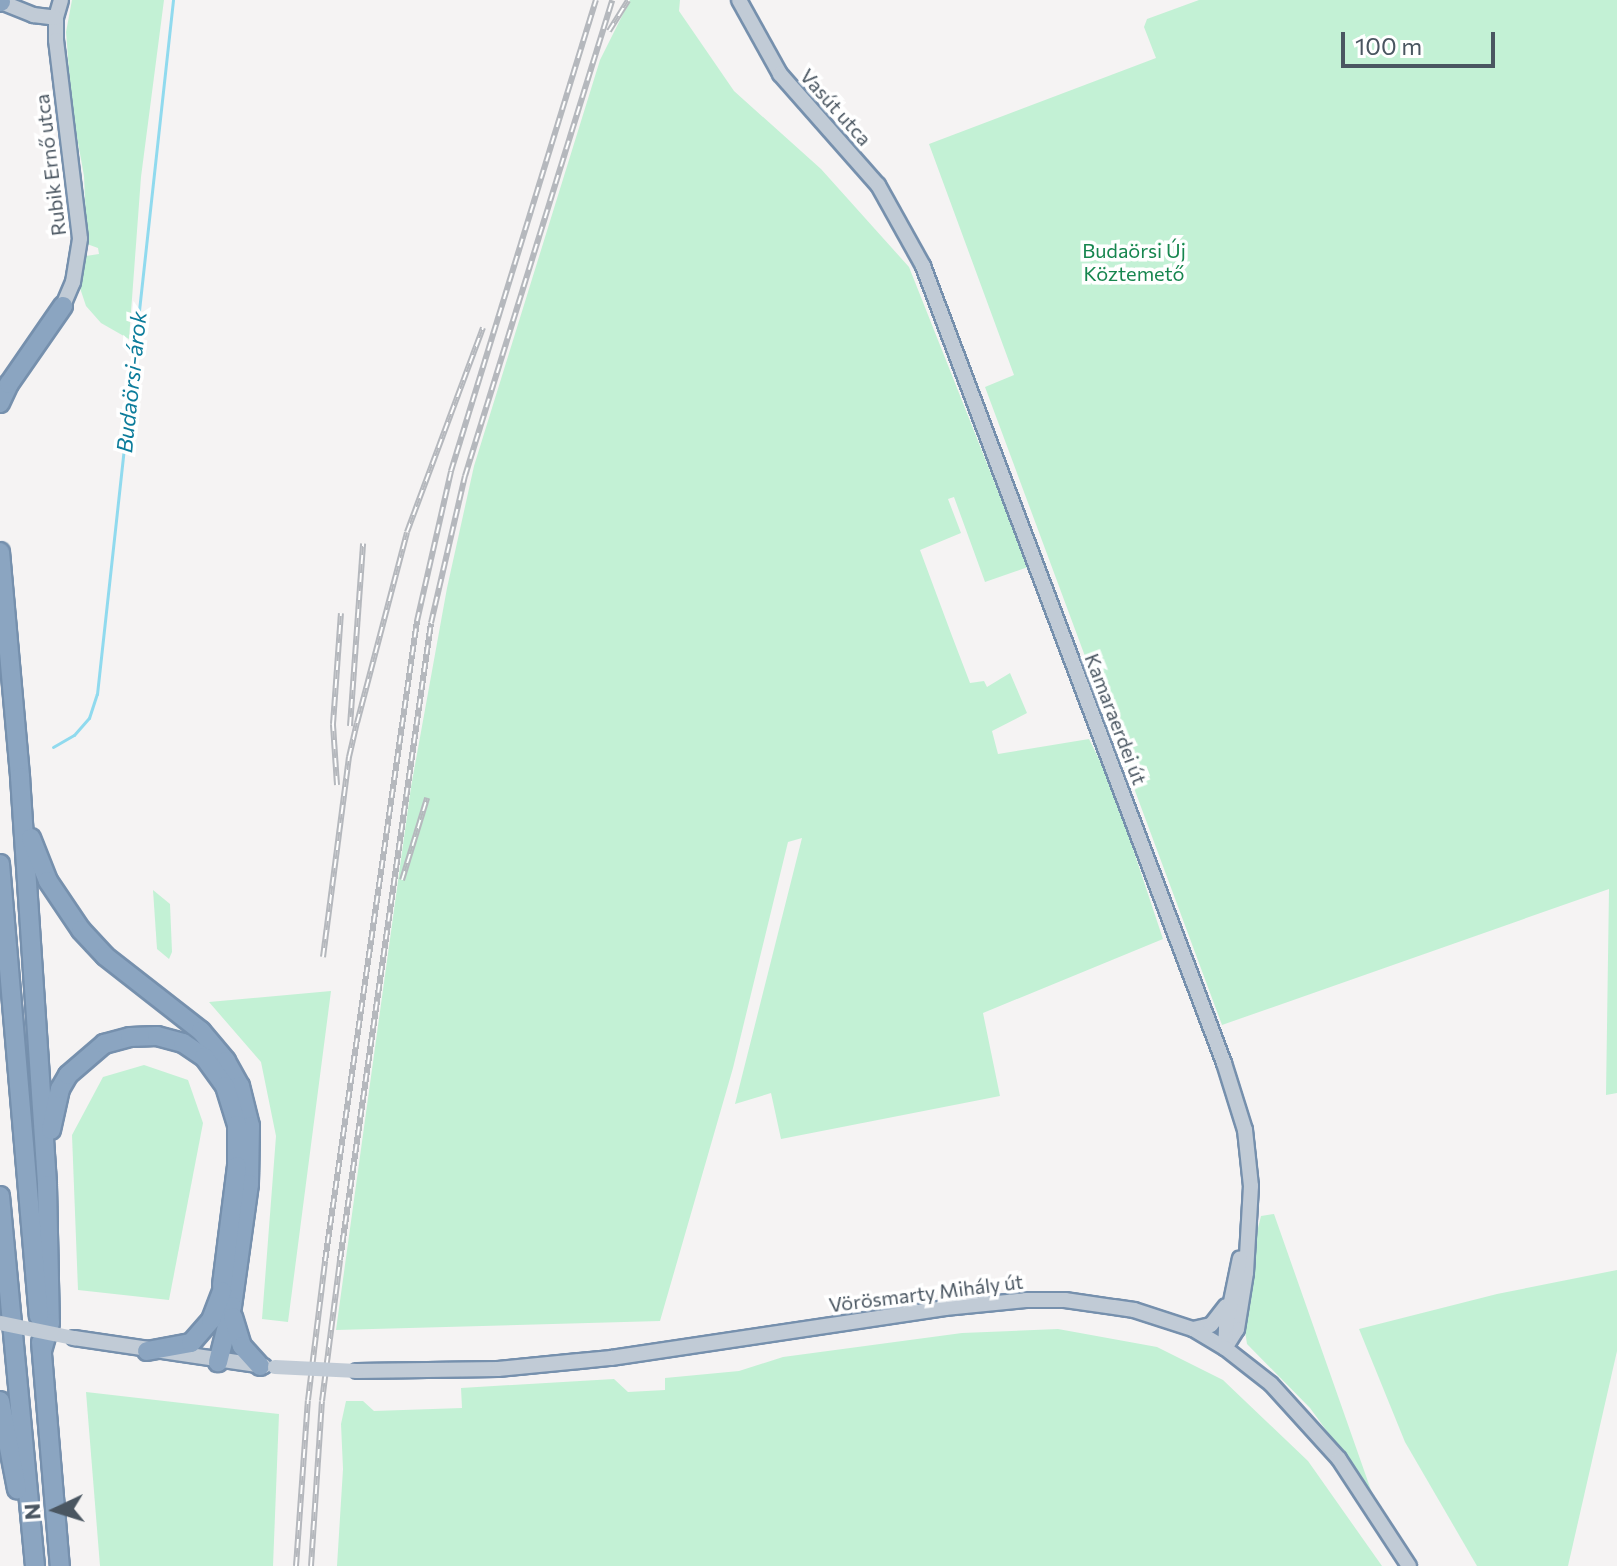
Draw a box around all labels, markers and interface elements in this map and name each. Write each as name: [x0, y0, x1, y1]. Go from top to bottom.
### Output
scale bar: [1345, 16, 1499, 66]
text: 100 m: [1355, 31, 1422, 60]
street label: Vasút utca: [795, 64, 877, 150]
street label: Rubik Ernő utca: [29, 93, 71, 237]
park label: Budaörsi Új Köztemető: [1082, 238, 1186, 285]
water label: Budaörsi-árok: [110, 310, 152, 454]
street label: Kamaraerdei út: [1080, 650, 1152, 788]
street label: Vörösmarty Mihály út: [827, 1269, 1025, 1317]
north arrow: [16, 1470, 96, 1550]
text: N: [18, 1503, 46, 1521]

